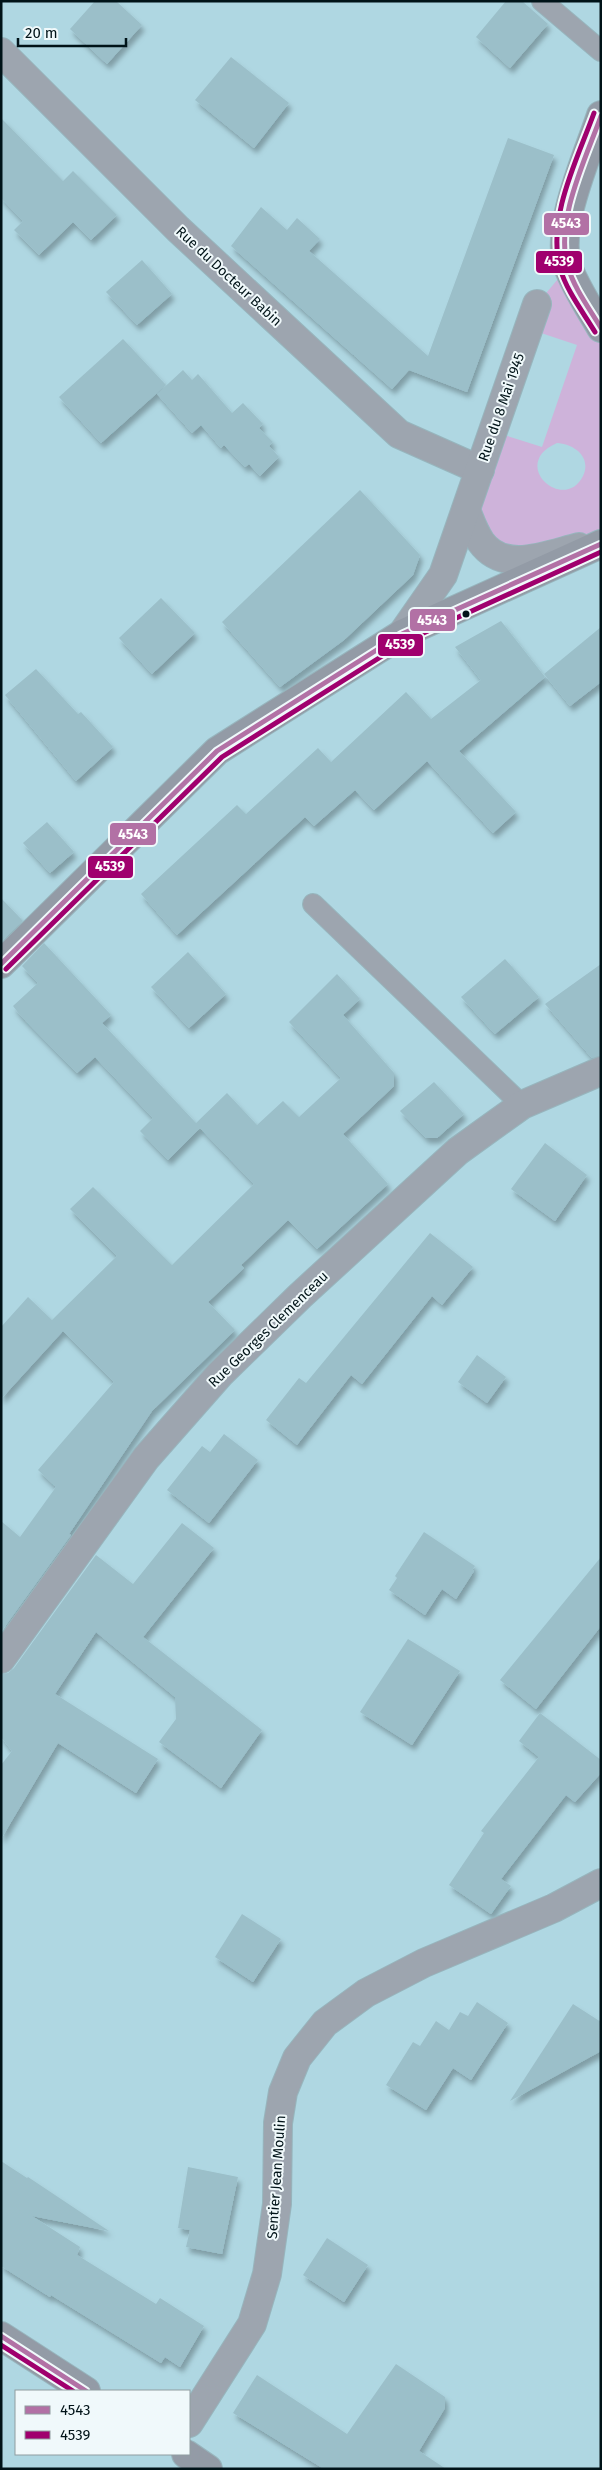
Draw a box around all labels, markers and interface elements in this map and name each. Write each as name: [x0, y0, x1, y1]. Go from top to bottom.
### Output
scale bar: [18, 15, 125, 47]
text: 20 m: [25, 24, 58, 42]
line badge: 4543: [543, 212, 590, 236]
text: 4543: [551, 215, 581, 232]
street label: Rue du Docteur Babin: [172, 223, 285, 330]
line badge: 4539: [535, 250, 583, 274]
text: 4539: [544, 253, 574, 270]
street label: Rue du 8 Mai 1945: [475, 351, 528, 464]
line badge: 4543: [409, 608, 456, 632]
unlabelled marker: [461, 609, 471, 619]
text: 4543: [417, 612, 447, 629]
line badge: 4539: [377, 633, 424, 657]
text: 4539: [385, 636, 415, 653]
line badge: 4543: [109, 822, 157, 846]
text: 4543: [118, 826, 148, 843]
line badge: 4539: [87, 855, 134, 879]
text: 4539: [95, 858, 125, 875]
street label: Rue Georges Clemenceau: [205, 1268, 332, 1391]
street label: Sentier Jean Moulin: [264, 2115, 289, 2239]
legend: [15, 2390, 190, 2455]
text: 4543: [60, 2401, 91, 2419]
text: 4539: [60, 2426, 91, 2444]

